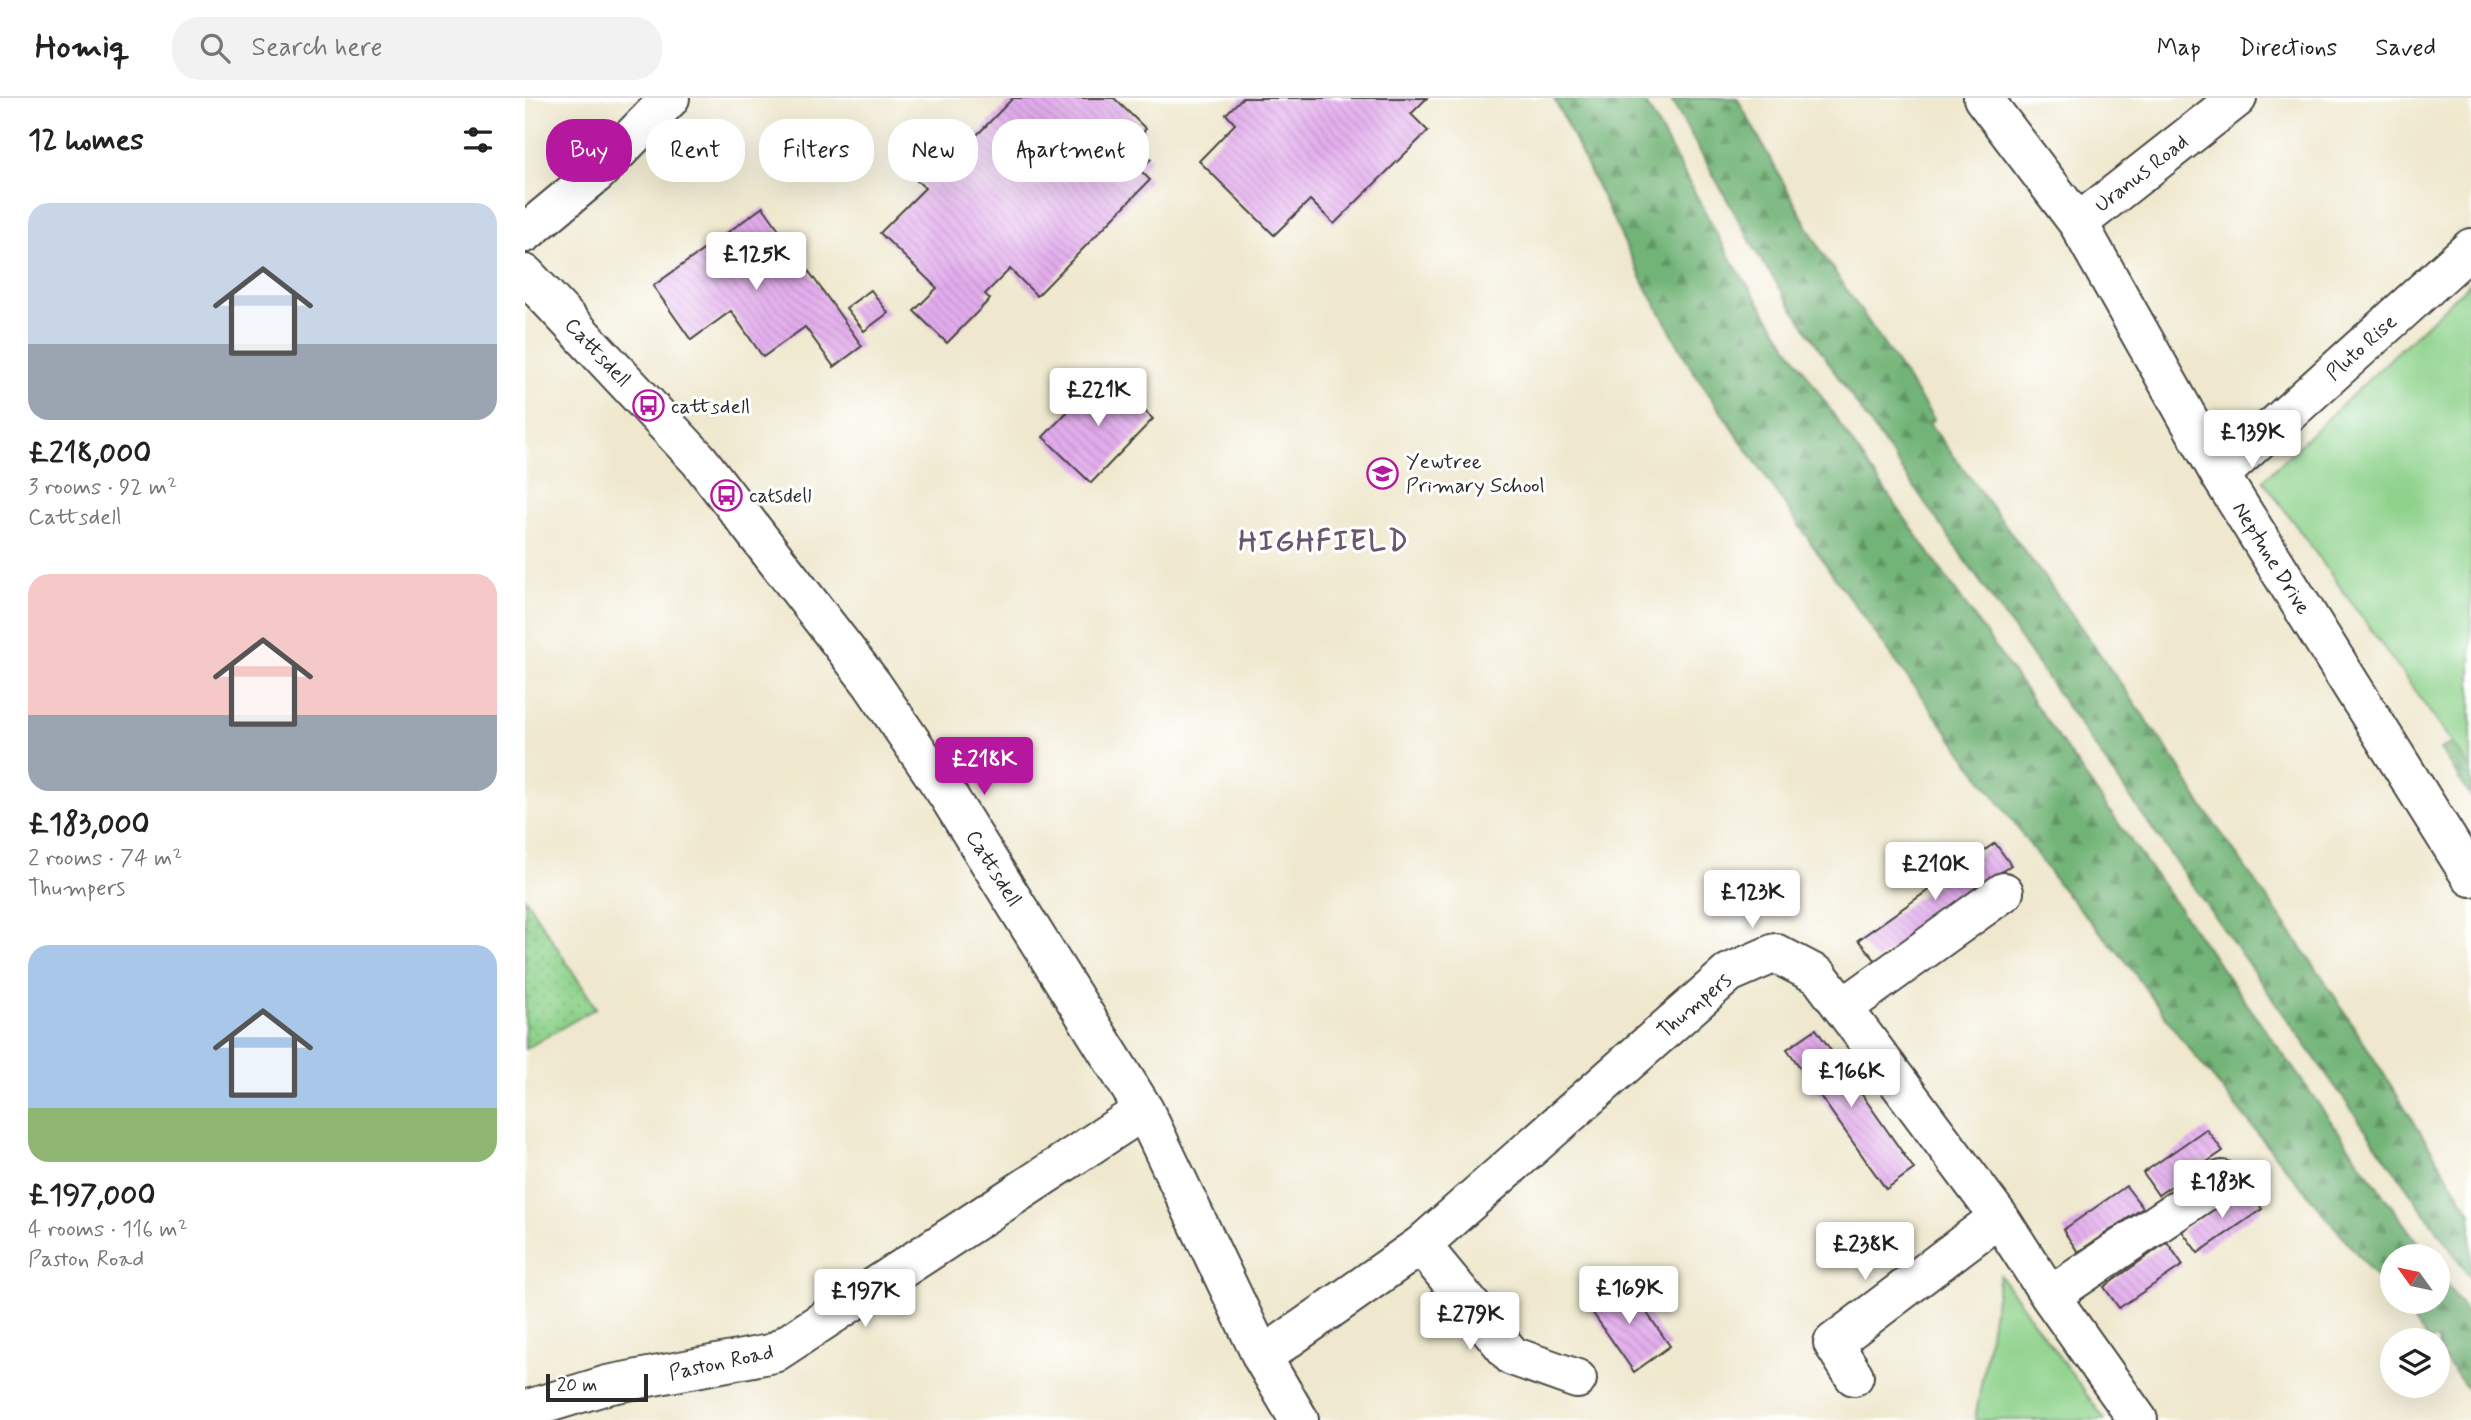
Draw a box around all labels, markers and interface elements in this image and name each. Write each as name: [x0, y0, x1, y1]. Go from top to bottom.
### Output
search box: [172, 17, 662, 80]
text: Homiq: [35, 26, 130, 70]
icon: search: [196, 29, 234, 67]
text: Search here: [252, 31, 382, 65]
text: Map: [2157, 33, 2201, 64]
text: Directions: [2239, 33, 2337, 64]
text: Saved: [2375, 33, 2436, 64]
chip: Buy: [546, 119, 632, 182]
chip: Rent: [646, 119, 745, 182]
chip: Filters: [759, 119, 874, 182]
chip: New: [888, 119, 978, 182]
chip: Apartment: [992, 119, 1149, 182]
text: 12 homes: [28, 121, 144, 160]
icon: filters: [459, 121, 497, 159]
street label: Uranus Road: [2089, 128, 2194, 219]
pin: £125K: [707, 232, 805, 292]
text: £125K: [722, 240, 790, 270]
icon: home: [200, 248, 326, 374]
street label: Pluto Rise: [2320, 308, 2403, 387]
street label: Cattsdell: [558, 312, 637, 394]
pin: £221K: [1049, 368, 1147, 428]
text: £221K: [1066, 376, 1130, 406]
bus stop icon: cattsdell: [631, 389, 665, 423]
place label: cattsdell: [671, 393, 750, 421]
pin: £139K: [2203, 410, 2301, 470]
text: £139K: [2220, 418, 2284, 448]
text: £218,000: [28, 434, 151, 473]
place label: Yewtree Primary School: [1406, 448, 1545, 500]
school or university icon: Yewtree Primary School: [1366, 456, 1400, 490]
text: 3 rooms · 92 m²: [28, 473, 177, 503]
bus stop icon: catsdell: [709, 478, 743, 512]
place label: catsdell: [749, 482, 812, 510]
street label: Neptune Drive: [2225, 497, 2317, 620]
text: Cattsdell: [28, 503, 122, 533]
district label: HIGHFIELD: [1239, 524, 1409, 561]
icon: home: [200, 619, 326, 745]
pin: £218K: [935, 738, 1033, 797]
text: £218K: [951, 745, 1017, 775]
text: £183,000: [28, 805, 150, 844]
street label: Cattsdell: [959, 825, 1028, 912]
pin: £210K: [1886, 842, 1984, 902]
text: 2 rooms · 74 m²: [28, 844, 183, 874]
text: £210K: [1901, 850, 1969, 880]
pin: £123K: [1703, 870, 1801, 930]
text: Thumpers: [28, 874, 125, 904]
text: £123K: [1720, 878, 1784, 908]
street label: Thumpers: [1652, 966, 1738, 1045]
icon: home: [200, 990, 326, 1116]
pin: £166K: [1802, 1049, 1900, 1109]
text: £166K: [1818, 1057, 1884, 1087]
pin: £183K: [2173, 1160, 2271, 1220]
text: £183K: [2190, 1168, 2254, 1198]
text: £197,000: [28, 1176, 156, 1215]
text: 4 rooms · 116 m²: [28, 1215, 188, 1245]
pin: £238K: [1816, 1222, 1914, 1282]
text: £238K: [1832, 1230, 1898, 1260]
north arrow: [2380, 1244, 2450, 1314]
map controls: [2380, 1244, 2450, 1398]
text: Paston Road: [28, 1245, 144, 1275]
pin: £169K: [1580, 1266, 1678, 1326]
pin: £197K: [816, 1270, 914, 1329]
text: £169K: [1595, 1274, 1663, 1304]
text: £197K: [830, 1277, 900, 1307]
pin: £279K: [1421, 1292, 1519, 1352]
text: £279K: [1436, 1300, 1504, 1330]
button: layers: [2380, 1328, 2450, 1398]
street label: Paston Road: [666, 1338, 776, 1388]
scale bar: [546, 1371, 647, 1403]
text: 20 m: [557, 1373, 597, 1398]

